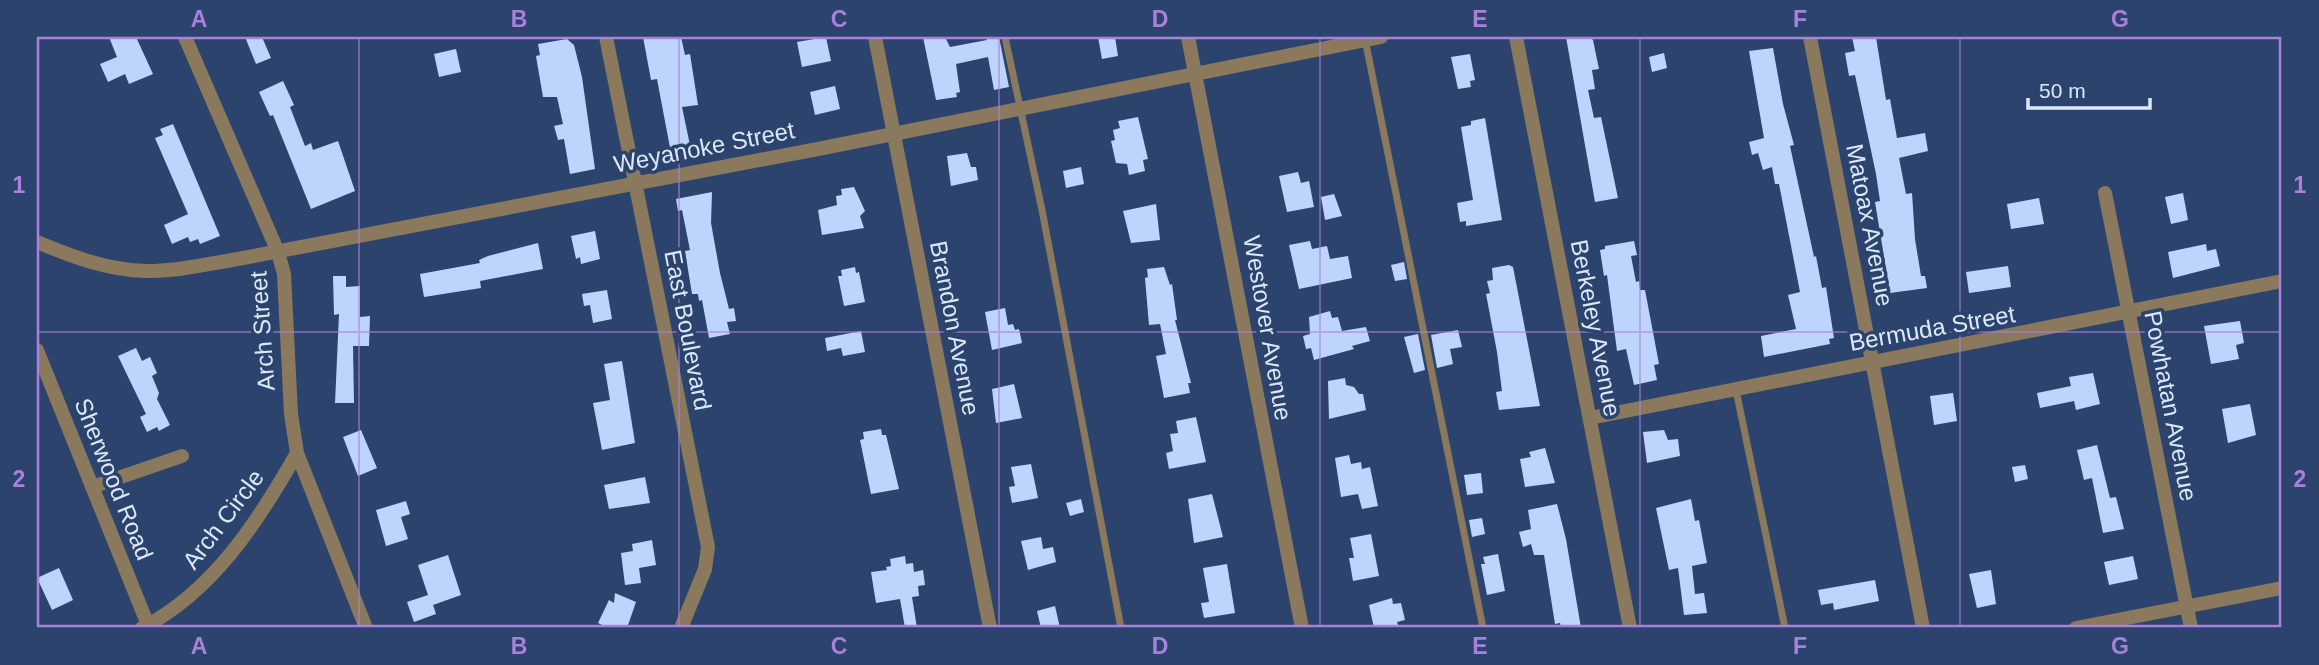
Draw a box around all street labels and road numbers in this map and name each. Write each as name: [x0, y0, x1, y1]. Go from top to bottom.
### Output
street label: Weyanoke Street: [611, 116, 797, 178]
street label: Matoax Avenue: [1841, 141, 1899, 309]
street label: Westover Avenue: [1238, 233, 1298, 423]
street label: Berkeley Avenue: [1566, 237, 1626, 419]
street label: Brandon Avenue: [925, 239, 985, 417]
street label: East Boulevard: [659, 248, 717, 412]
street label: Arch Street: [244, 270, 280, 392]
street label: Bermuda Street: [1847, 300, 2017, 356]
street label: Powhatan Avenue: [2139, 309, 2203, 503]
street label: Sherwood Road: [69, 394, 159, 564]
street label: Arch Circle: [177, 464, 269, 574]

